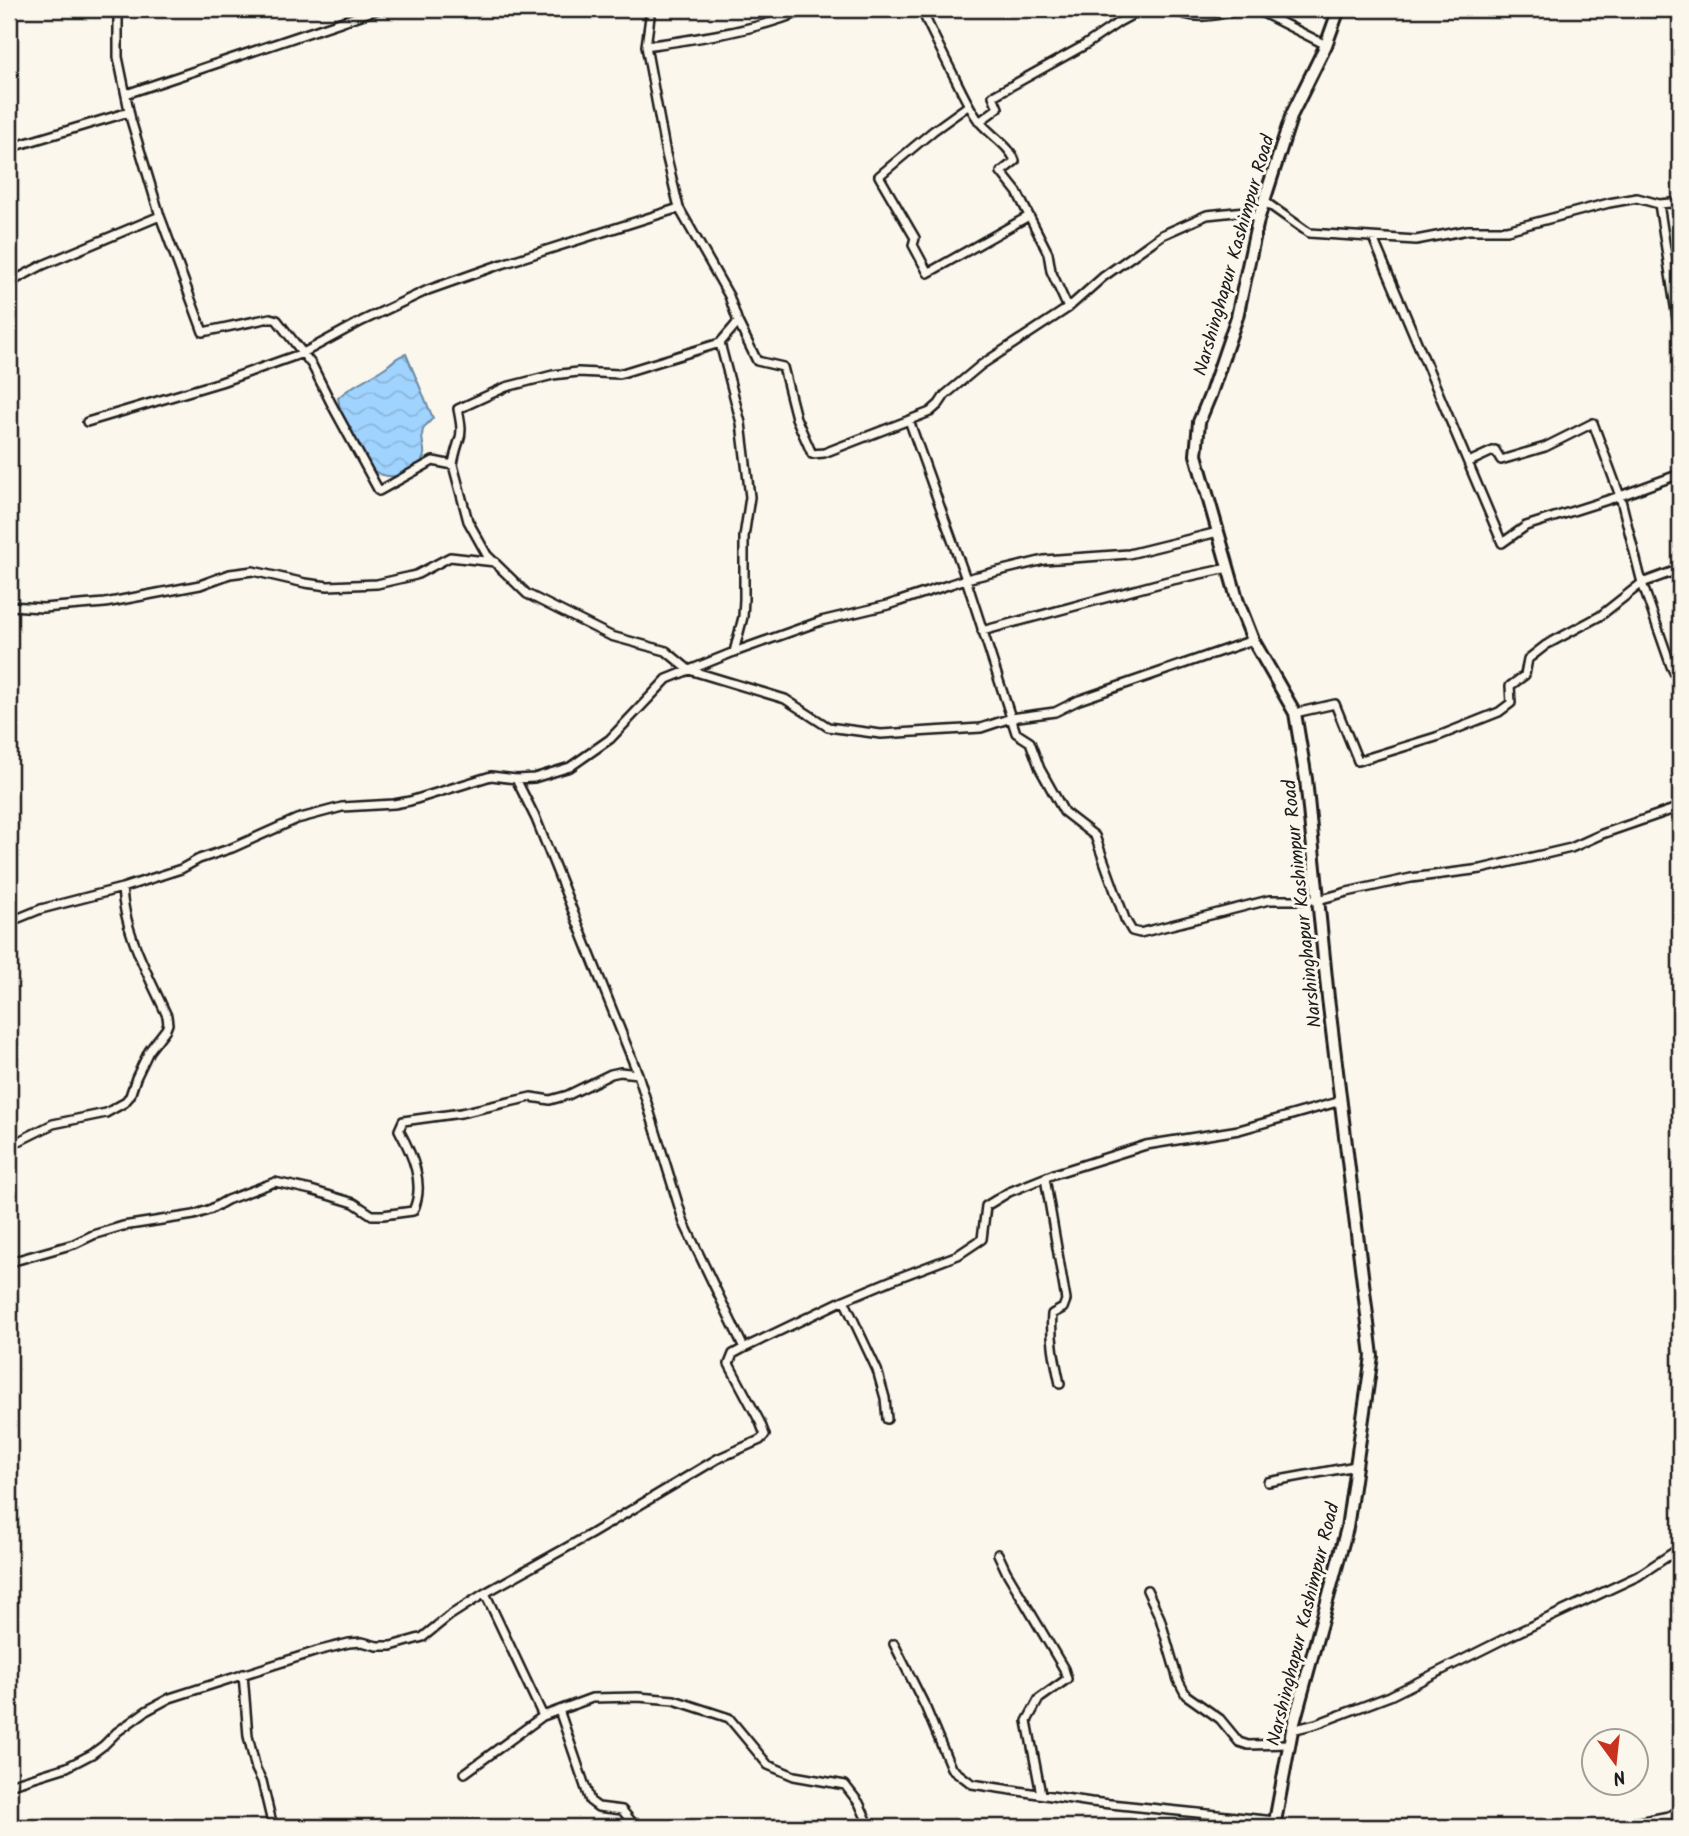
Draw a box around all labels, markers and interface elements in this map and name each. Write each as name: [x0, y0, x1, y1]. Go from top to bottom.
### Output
street label: Narshinghapur Kashimpur Road: [1186, 131, 1284, 380]
street label: Narshinghapur Kashimpur Road: [1275, 778, 1331, 1029]
street label: Narshinghapur Kashimpur Road: [1259, 1499, 1349, 1749]
north arrow: [1580, 1728, 1650, 1798]
text: N: [1609, 1760, 1629, 1793]

